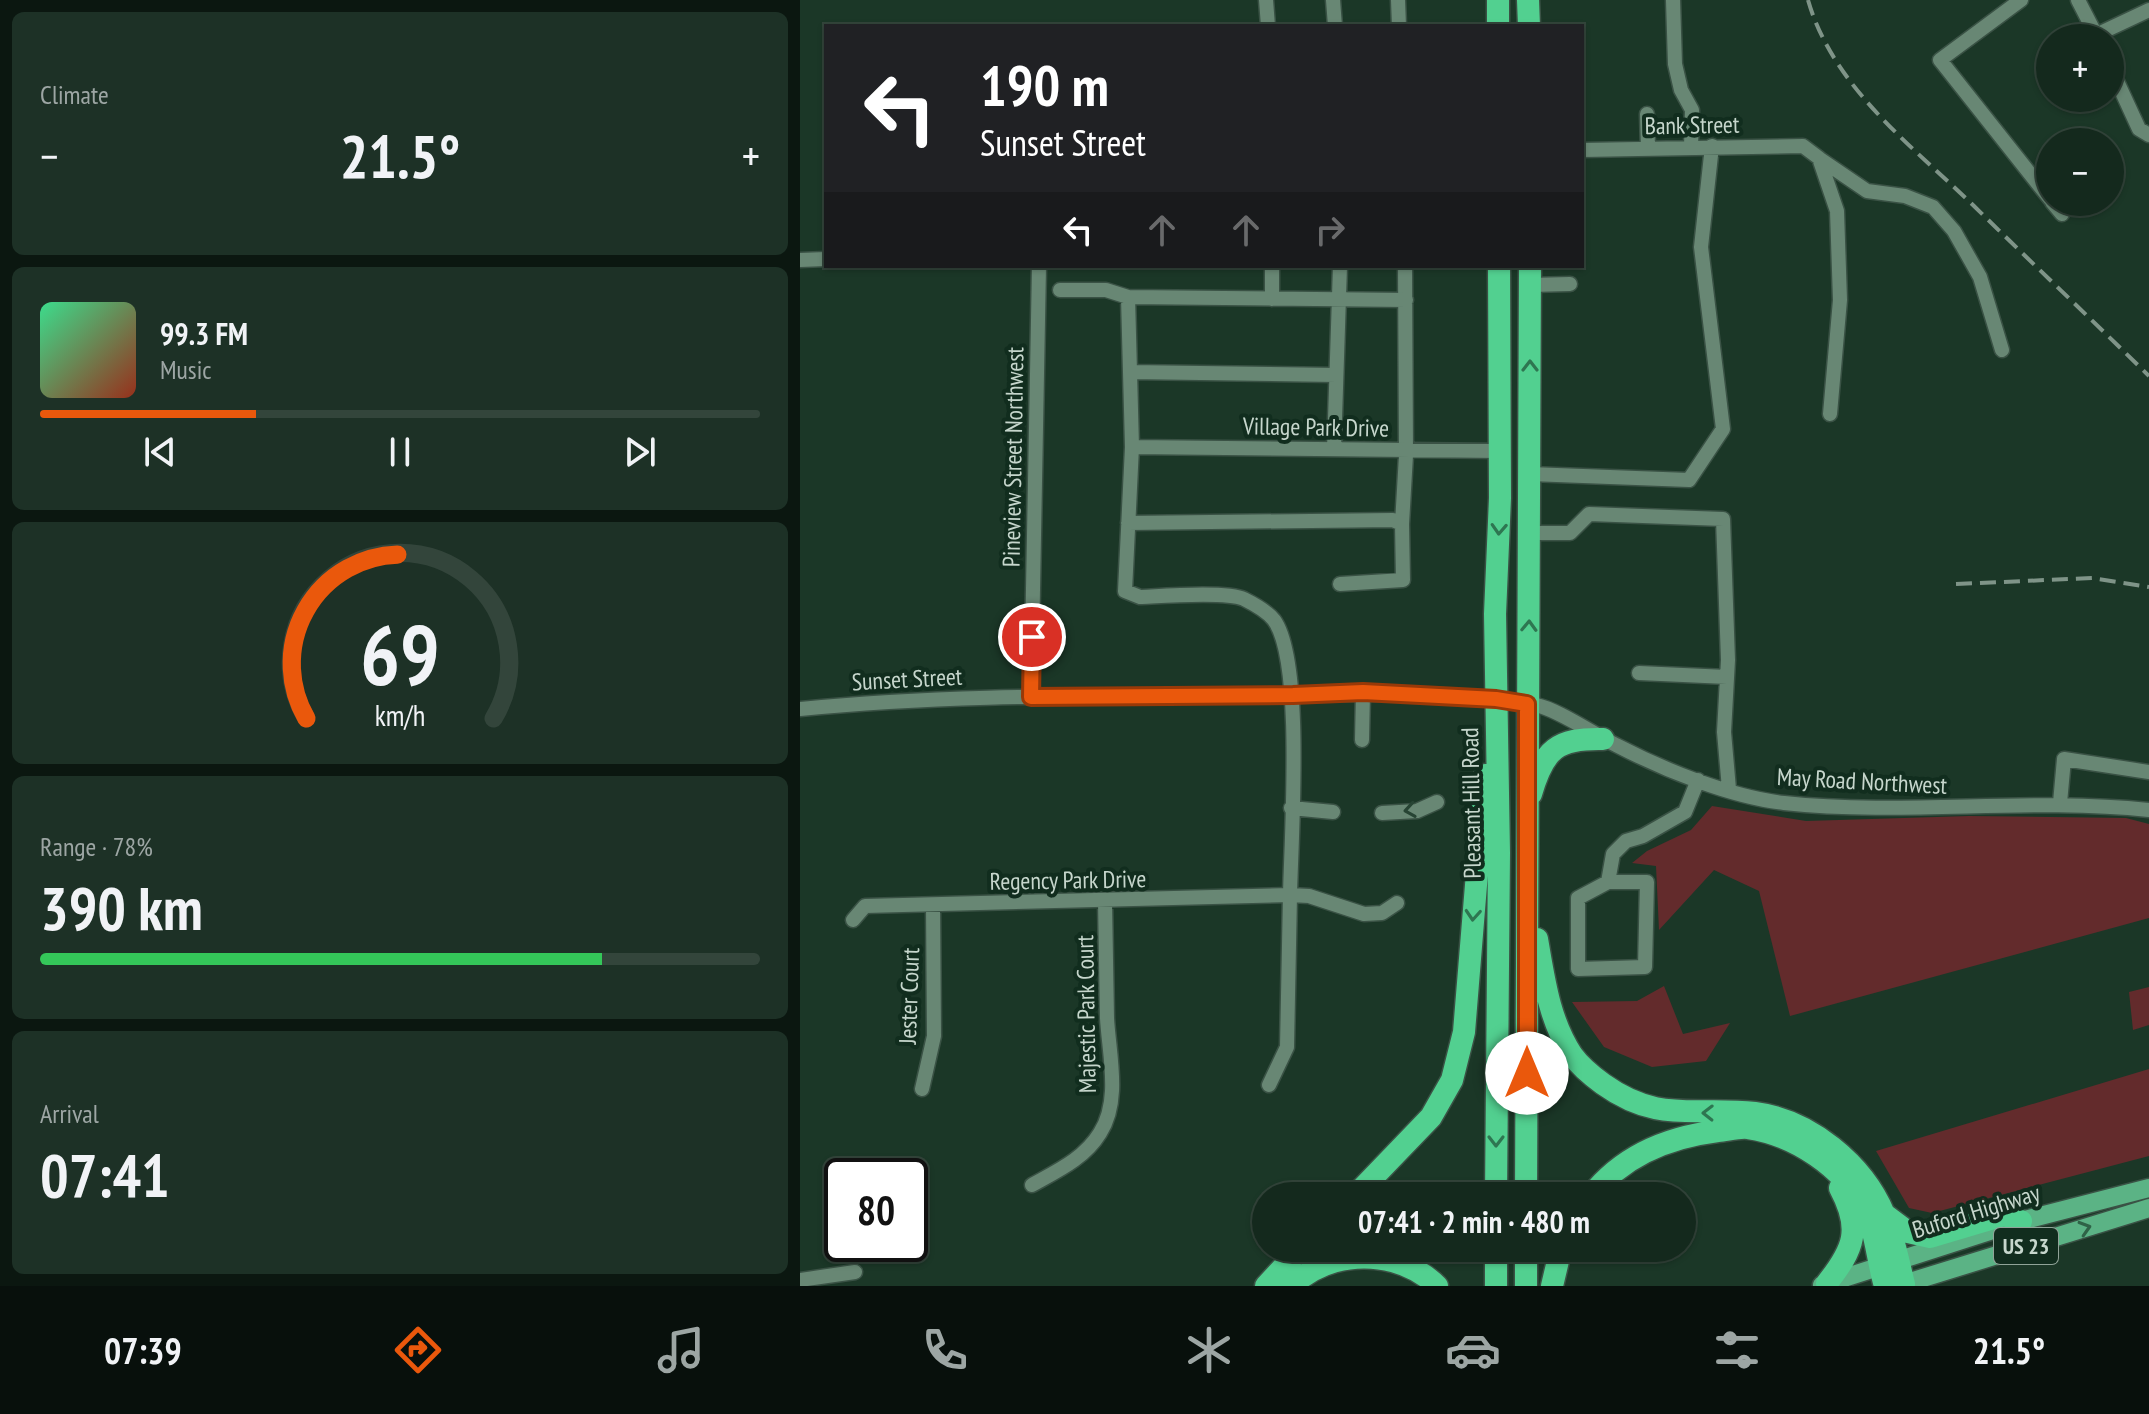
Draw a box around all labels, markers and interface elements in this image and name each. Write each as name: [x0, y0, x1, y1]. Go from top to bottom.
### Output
map controls: [2036, 24, 2124, 216]
button: +: [2036, 24, 2124, 112]
text: 190 m: [980, 49, 1109, 121]
icon: left: [848, 56, 952, 160]
text: Climate: [40, 78, 109, 111]
street label: Bank Street: [1644, 109, 1740, 141]
text: 21.5°: [340, 117, 460, 195]
text: Sunset Street: [980, 119, 1146, 166]
text: −: [40, 127, 58, 184]
text: +: [742, 127, 760, 184]
button: −: [2036, 128, 2124, 216]
icon: left: [1056, 208, 1100, 252]
icon: ahead: [1140, 208, 1184, 252]
icon: ahead: [1224, 208, 1268, 252]
icon: right: [1308, 208, 1352, 252]
text: 99.3 FM: [160, 314, 248, 353]
street label: Pineview Street Northwest: [996, 346, 1030, 567]
text: Music: [160, 353, 212, 386]
one-way arrow: [1521, 359, 1539, 372]
street label: Village Park Drive: [1242, 410, 1389, 444]
icon: previous: [138, 430, 182, 474]
icon: pause: [378, 430, 422, 474]
icon: next: [618, 430, 662, 474]
one-way arrow: [1491, 523, 1508, 536]
text: 69: [360, 600, 440, 708]
pin: [998, 603, 1066, 671]
icon: arrive: [1010, 615, 1054, 659]
one-way arrow: [1521, 619, 1538, 632]
street label: Sunset Street: [851, 661, 963, 697]
text: km/h: [375, 697, 425, 734]
street label: Pleasant Hill Road: [1454, 727, 1488, 879]
street label: May Road Northwest: [1776, 761, 1948, 801]
one-way arrow: [1404, 801, 1417, 818]
text: Range · 78%: [40, 830, 153, 863]
street label: Regency Park Drive: [989, 863, 1147, 897]
text: 390 km: [40, 869, 203, 947]
one-way arrow: [1465, 909, 1482, 922]
street label: Majestic Park Court: [1069, 934, 1103, 1093]
street label: Jester Court: [892, 947, 926, 1046]
position arrow: [1485, 1031, 1569, 1115]
text: Arrival: [40, 1097, 99, 1130]
one-way arrow: [1701, 1104, 1714, 1121]
one-way arrow: [1487, 1135, 1505, 1148]
text: 07:41: [40, 1136, 170, 1214]
speed limit sign: 80: [824, 1158, 928, 1262]
street label: Buford Highway: [1908, 1177, 2044, 1245]
text: 07:41 · 2 min · 480 m: [1358, 1202, 1590, 1241]
one-way arrow: [2078, 1221, 2092, 1237]
road number: US 23: [1994, 1228, 2058, 1264]
icon: directions: [390, 1322, 446, 1378]
icon: music: [653, 1322, 709, 1378]
icon: phone: [917, 1322, 973, 1378]
icon: climate: [1181, 1322, 1237, 1378]
icon: car: [1445, 1322, 1501, 1378]
icon: filters: [1709, 1322, 1765, 1378]
text: 07:39: [104, 1327, 182, 1374]
text: 21.5°: [1973, 1327, 2045, 1374]

